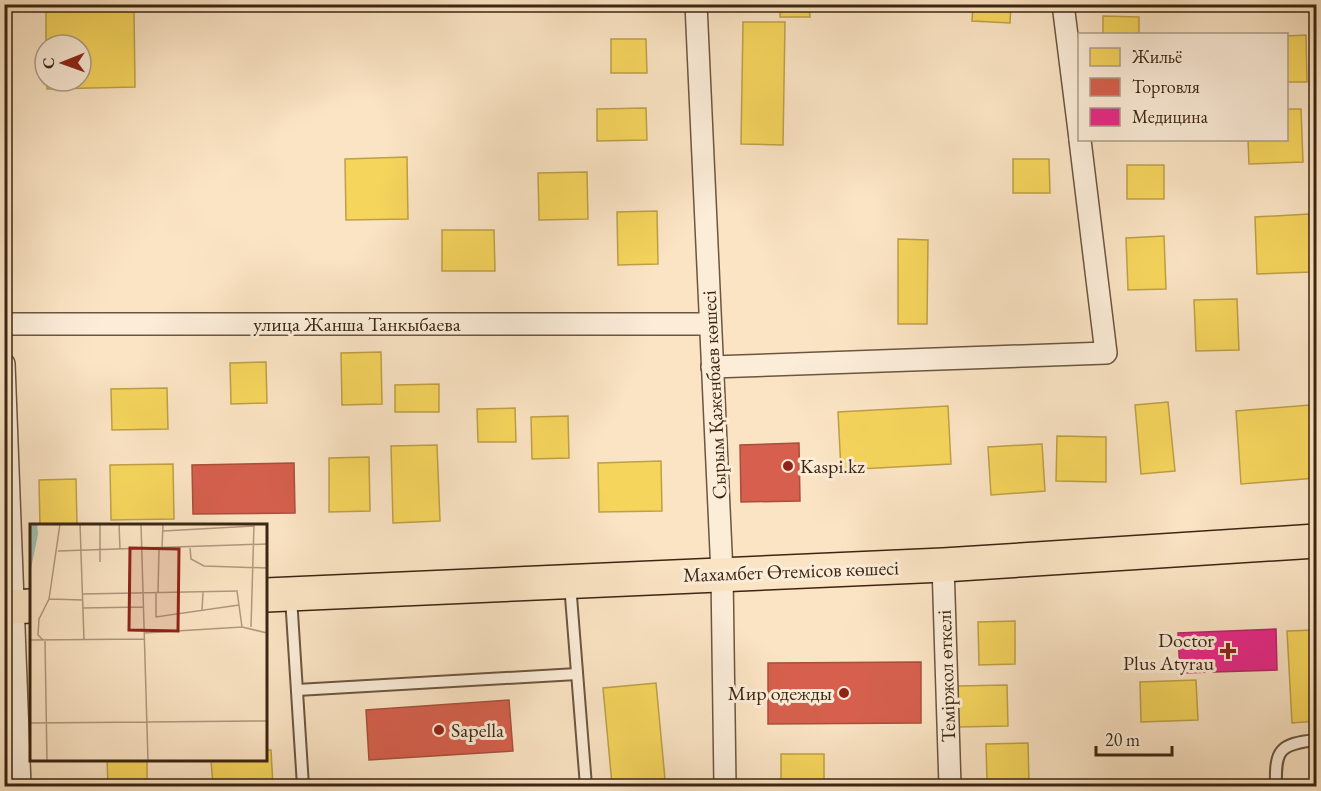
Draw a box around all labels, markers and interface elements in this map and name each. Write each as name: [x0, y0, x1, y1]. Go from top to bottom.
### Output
north arrow: [33, 33, 93, 93]
legend: [1078, 33, 1288, 141]
text: Жильё: [1131, 45, 1182, 68]
text: С: [38, 57, 59, 69]
text: Торговля: [1132, 75, 1200, 98]
text: Медицина: [1132, 105, 1209, 128]
street label: Сырым Қаженбаев көшесі: [696, 290, 732, 500]
street label: улица Жанша Танкыбаева: [253, 311, 461, 337]
place label: Kaspi.kz: [800, 453, 865, 479]
marker: Kaspi.kz: [781, 459, 795, 473]
inset map: [30, 524, 267, 761]
street label: Махамбет Өтемісов көшесі: [683, 554, 900, 588]
street label: Теміржол өткелі: [931, 609, 961, 743]
place label: Doctor Plus Atyrau: [1123, 627, 1214, 676]
marker: Doctor Plus Atyrau: [1219, 642, 1237, 660]
place label: Мир одежды: [728, 680, 832, 706]
marker: Мир одежды: [837, 686, 851, 700]
place label: Sapella: [451, 717, 504, 743]
scale bar: [1096, 719, 1172, 757]
marker: Sapella: [432, 723, 446, 737]
text: 20 m: [1105, 728, 1140, 751]

